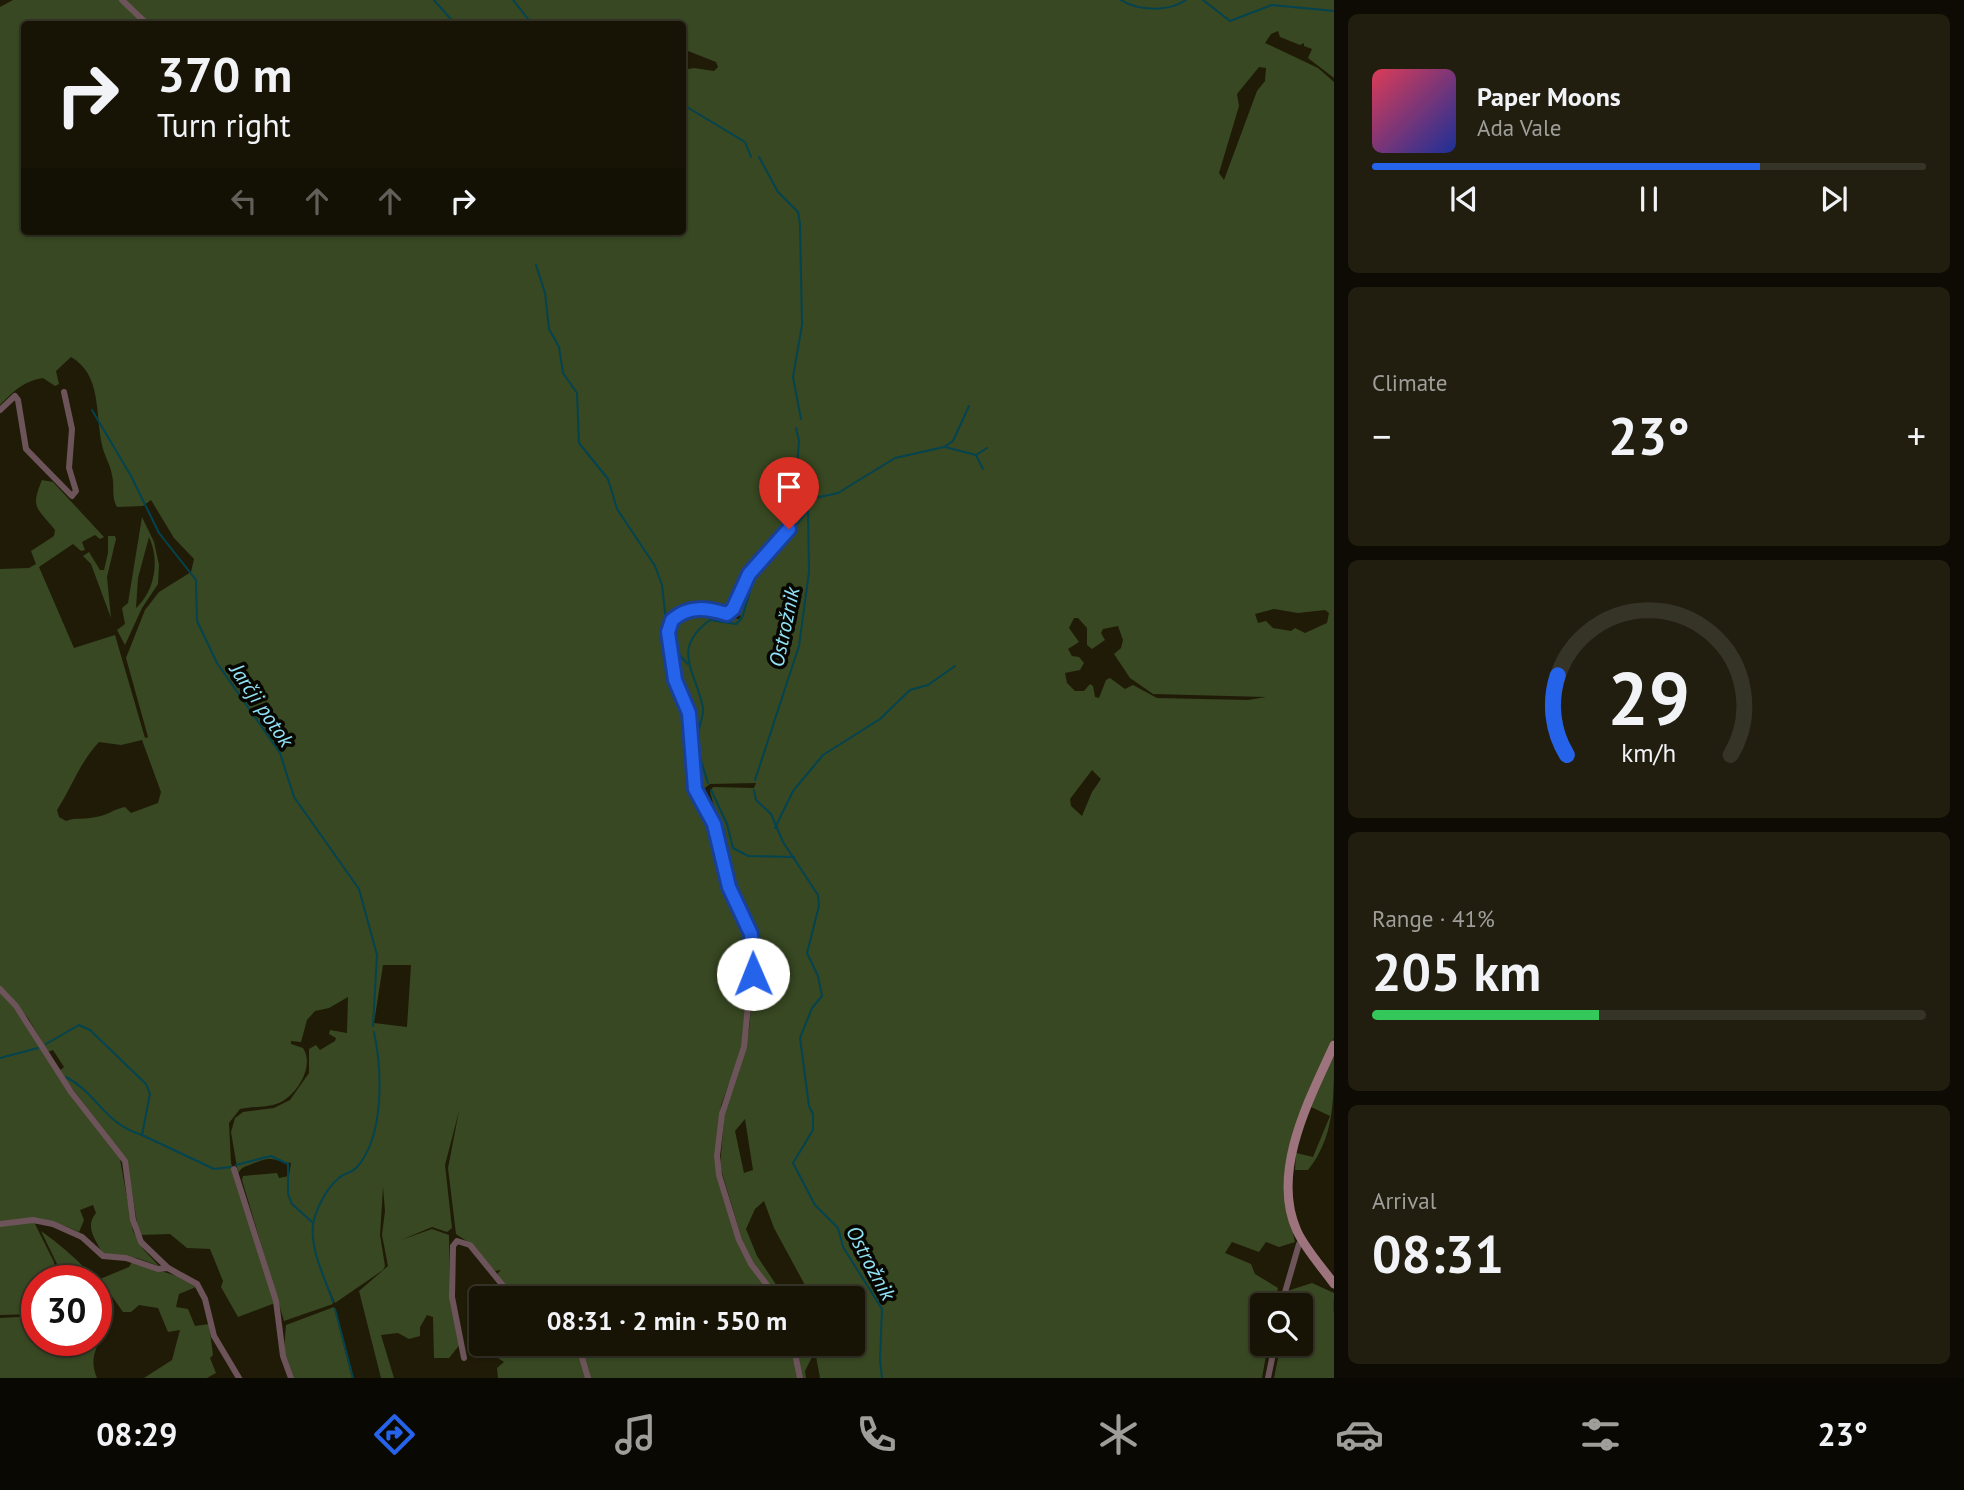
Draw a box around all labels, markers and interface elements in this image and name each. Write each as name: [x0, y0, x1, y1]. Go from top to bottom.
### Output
text: 370 m: [157, 42, 292, 106]
icon: right: [42, 49, 133, 140]
text: Paper Moons: [1477, 80, 1621, 113]
text: Turn right: [157, 104, 291, 146]
text: Ada Vale: [1477, 113, 1561, 142]
icon: previous: [1445, 180, 1483, 218]
icon: pause: [1630, 180, 1668, 218]
icon: next: [1815, 180, 1853, 218]
icon: left: [225, 182, 263, 220]
icon: ahead: [298, 182, 336, 220]
icon: ahead: [371, 182, 409, 220]
icon: right: [444, 182, 482, 220]
text: Climate: [1372, 368, 1447, 397]
text: 23°: [1608, 402, 1690, 469]
text: −: [1372, 411, 1391, 460]
text: +: [1907, 411, 1926, 460]
pin: [759, 457, 819, 529]
icon: arrive: [770, 468, 808, 506]
water label: Ostrožnik: [762, 583, 806, 669]
text: 29: [1608, 651, 1690, 745]
water label: Jarčji potok: [223, 656, 301, 753]
text: km/h: [1622, 737, 1676, 769]
text: Range · 41%: [1372, 904, 1495, 933]
position arrow: [716, 937, 790, 1011]
text: 205 km: [1372, 938, 1541, 1005]
text: Arrival: [1372, 1186, 1436, 1215]
text: 08:31: [1372, 1220, 1504, 1287]
water label: Ostrožnik: [840, 1221, 903, 1306]
speed limit sign: 30: [21, 1265, 112, 1356]
map controls: [1250, 1293, 1313, 1356]
button: search: [1250, 1293, 1313, 1356]
text: 08:31 · 2 min · 550 m: [547, 1304, 787, 1337]
icon: directions: [370, 1410, 419, 1459]
icon: music: [611, 1410, 660, 1459]
icon: phone: [852, 1410, 901, 1459]
icon: climate: [1094, 1410, 1143, 1459]
icon: car: [1335, 1410, 1384, 1459]
icon: filters: [1576, 1410, 1625, 1459]
text: 08:29: [96, 1413, 177, 1455]
text: 23°: [1818, 1413, 1868, 1455]

